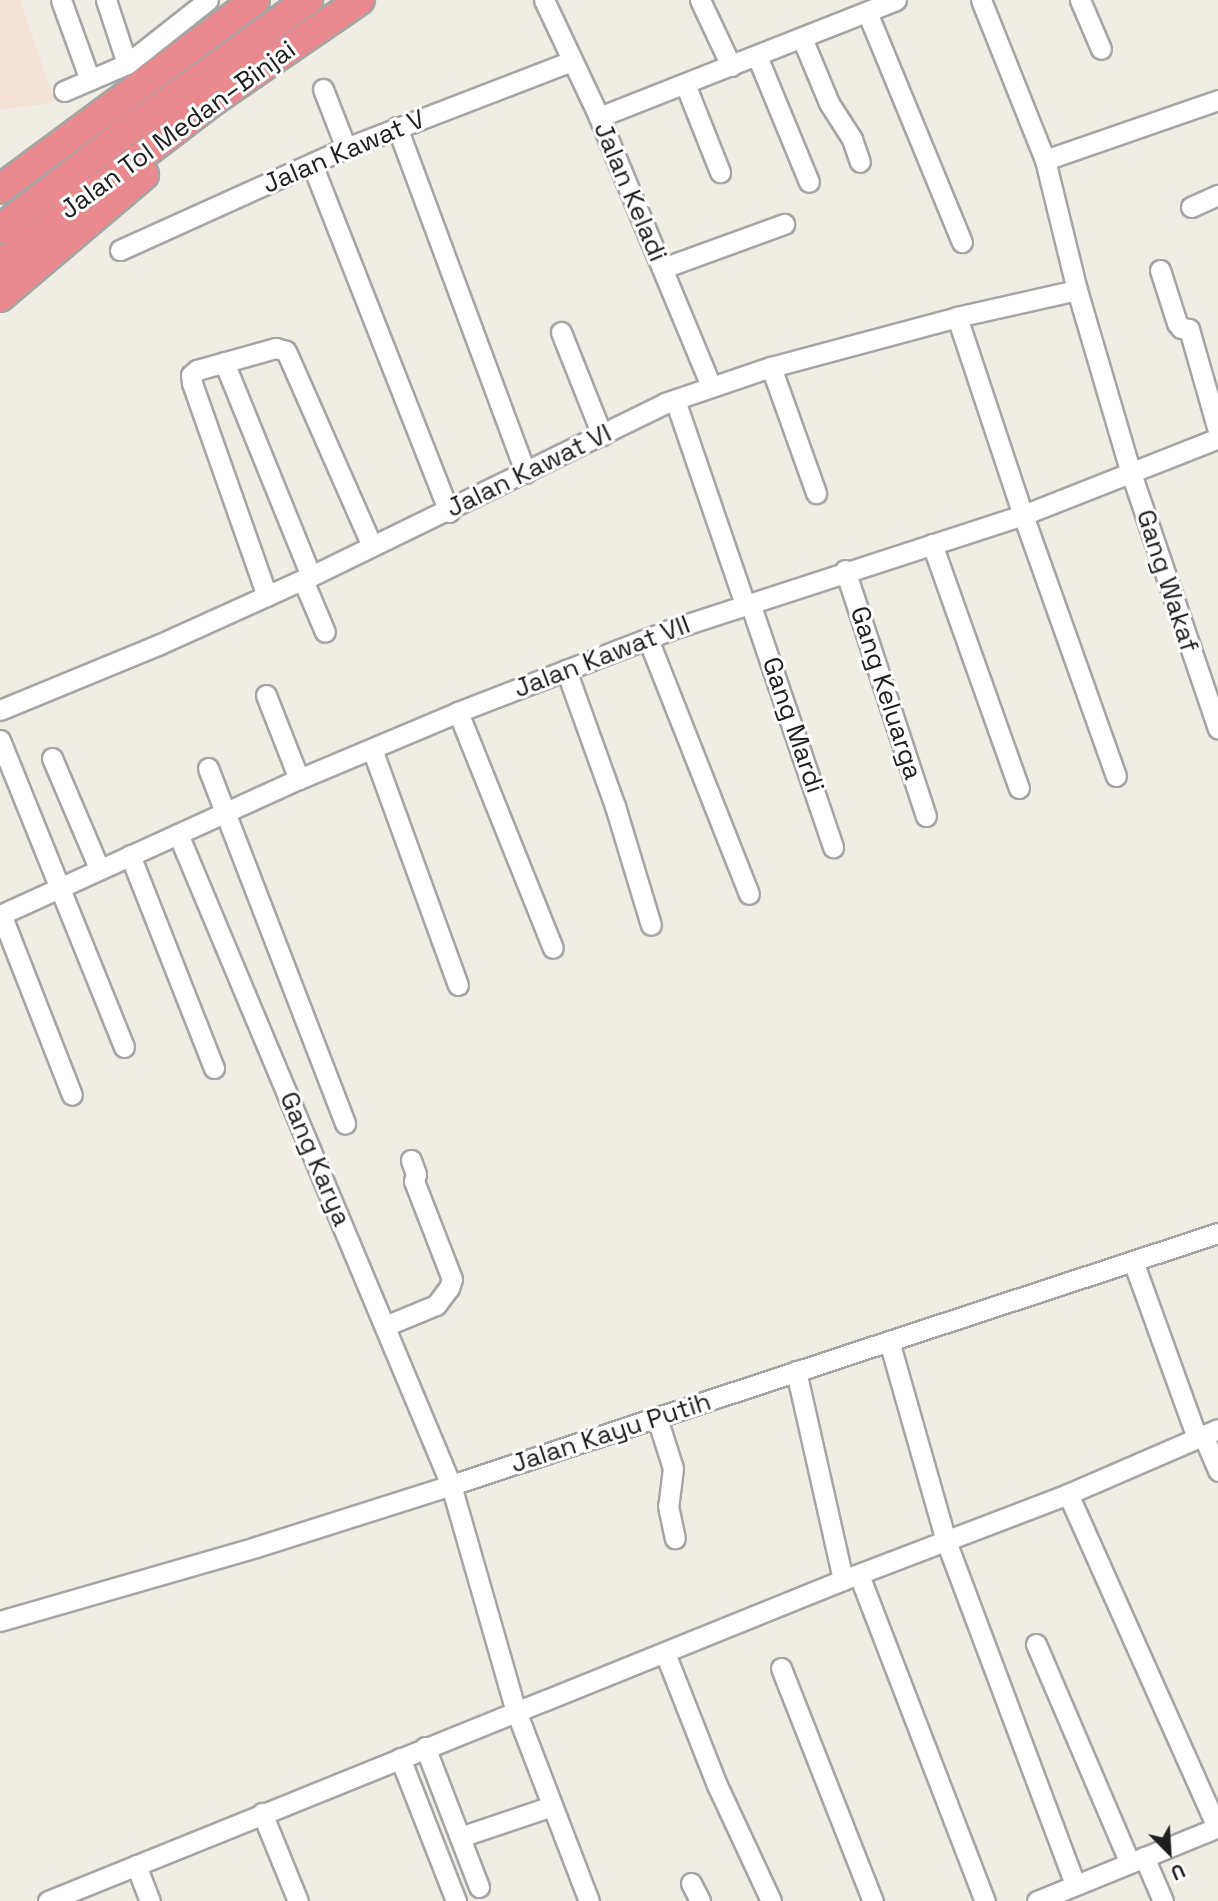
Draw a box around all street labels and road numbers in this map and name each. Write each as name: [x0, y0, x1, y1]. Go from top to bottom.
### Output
street label: Jalan Tol Medan–Binjai: [54, 34, 302, 226]
street label: Jalan Kawat V: [258, 104, 430, 200]
street label: Jalan Keladi: [587, 118, 673, 266]
street label: Jalan Kawat VI: [441, 418, 617, 524]
street label: Gang Wakaf: [1129, 506, 1205, 656]
street label: Gang Keluarga: [843, 602, 929, 784]
street label: Jalan Kawat VII: [509, 609, 695, 705]
street label: Gang Mardi: [755, 653, 831, 797]
street label: Gang Karya: [273, 1087, 357, 1231]
street label: Jalan Kayu Putih: [507, 1386, 715, 1480]

